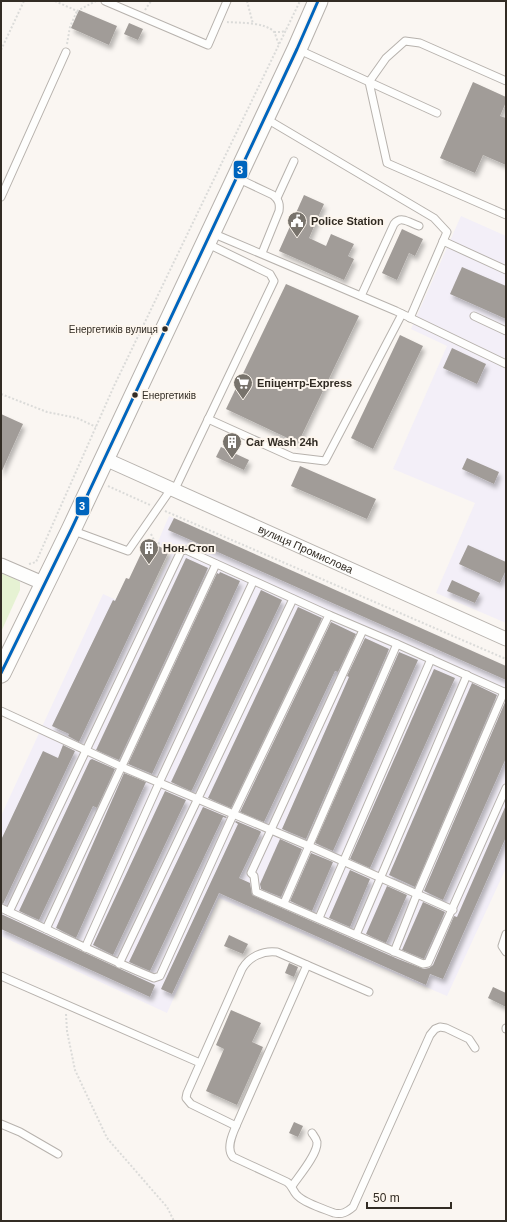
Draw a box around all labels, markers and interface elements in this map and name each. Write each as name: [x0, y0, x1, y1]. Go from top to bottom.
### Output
line badge: 3: [233, 160, 248, 179]
text: 3: [237, 164, 243, 176]
public building icon: Police Station: [286, 210, 308, 238]
place label: Police Station: [311, 215, 384, 227]
place label: Енергетиків вулиця: [69, 324, 158, 335]
marker: Енергетиків вулиця: [160, 324, 170, 334]
supermarket icon: Епіцентр-Express: [232, 372, 254, 400]
place label: Епіцентр-Express: [257, 377, 352, 389]
marker: Енергетиків: [130, 390, 140, 400]
place label: Енергетиків: [142, 390, 196, 401]
building icon: Car Wash 24h: [221, 431, 243, 459]
place label: Car Wash 24h: [246, 436, 319, 448]
line badge: 3: [75, 496, 90, 516]
text: 3: [79, 500, 85, 512]
street label: вулиця Промислова: [256, 523, 356, 576]
building icon: Нон-Стоп: [138, 537, 160, 565]
place label: Нон-Стоп: [163, 542, 215, 554]
scale bar: [367, 1184, 451, 1210]
text: 50 m: [373, 1191, 400, 1205]

